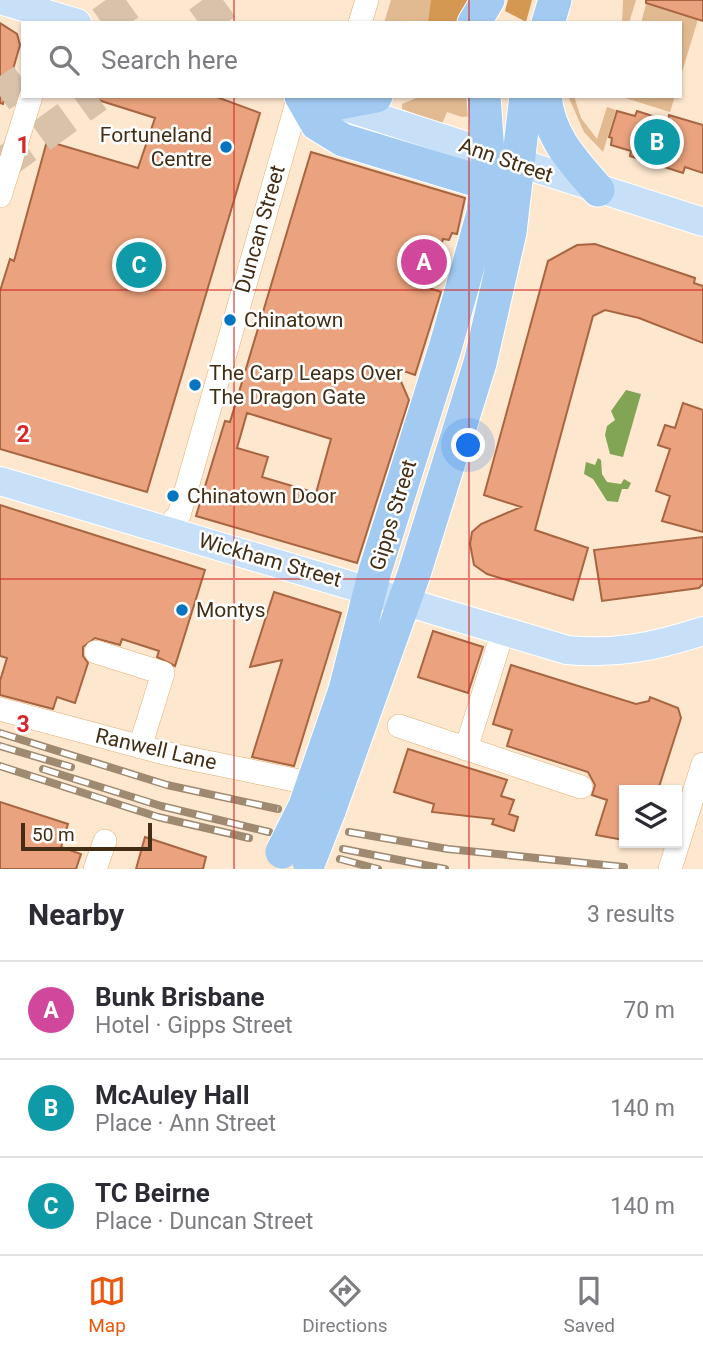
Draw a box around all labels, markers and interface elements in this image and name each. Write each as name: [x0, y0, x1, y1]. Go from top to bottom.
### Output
search box: [21, 21, 682, 98]
icon: search: [45, 41, 83, 79]
text: Search here: [101, 45, 238, 75]
pin: B: [634, 116, 680, 168]
place label: Fortuneland Centre: [100, 123, 212, 171]
text: 1: [16, 132, 30, 159]
street label: Ann Street: [456, 133, 556, 187]
marker: Fortuneland Centre: [218, 139, 234, 155]
street label: Duncan Street: [230, 162, 290, 296]
pin: A: [401, 236, 447, 288]
pin: C: [116, 239, 162, 291]
place label: Chinatown: [244, 308, 343, 332]
marker: Chinatown: [222, 312, 238, 328]
place label: The Carp Leaps Over The Dragon Gate: [209, 361, 403, 409]
marker: The Carp Leaps Over The Dragon Gate: [187, 377, 203, 393]
text: 2: [16, 421, 30, 448]
your location: [451, 428, 485, 462]
street label: Gipps Street: [365, 457, 421, 573]
place label: Chinatown Door: [187, 484, 336, 508]
marker: Chinatown Door: [165, 488, 181, 504]
street label: Wickham Street: [196, 528, 344, 592]
place label: Montys: [196, 598, 266, 622]
marker: Montys: [174, 602, 190, 618]
text: 3: [16, 711, 30, 738]
street label: Ranwell Lane: [93, 723, 219, 775]
map controls: [619, 785, 682, 848]
button: layers: [619, 785, 682, 848]
scale bar: [21, 820, 152, 852]
text: 50 m: [32, 823, 75, 846]
text: Nearby: [28, 897, 124, 932]
text: 3 results: [587, 901, 675, 928]
text: Bunk Brisbane: [95, 982, 265, 1012]
text: A: [43, 997, 59, 1024]
text: 70 m: [623, 997, 675, 1024]
text: Hotel · Gipps Street: [95, 1012, 293, 1039]
text: McAuley Hall: [95, 1080, 250, 1110]
text: B: [44, 1095, 58, 1122]
text: 140 m: [610, 1095, 675, 1122]
text: Place · Ann Street: [95, 1110, 276, 1137]
text: TC Beirne: [95, 1178, 210, 1208]
text: C: [43, 1193, 59, 1220]
text: 140 m: [610, 1193, 675, 1220]
text: Place · Duncan Street: [95, 1208, 313, 1235]
tab: Map: [88, 1272, 126, 1337]
tab: Directions: [302, 1272, 387, 1337]
tab: Saved: [564, 1272, 615, 1337]

